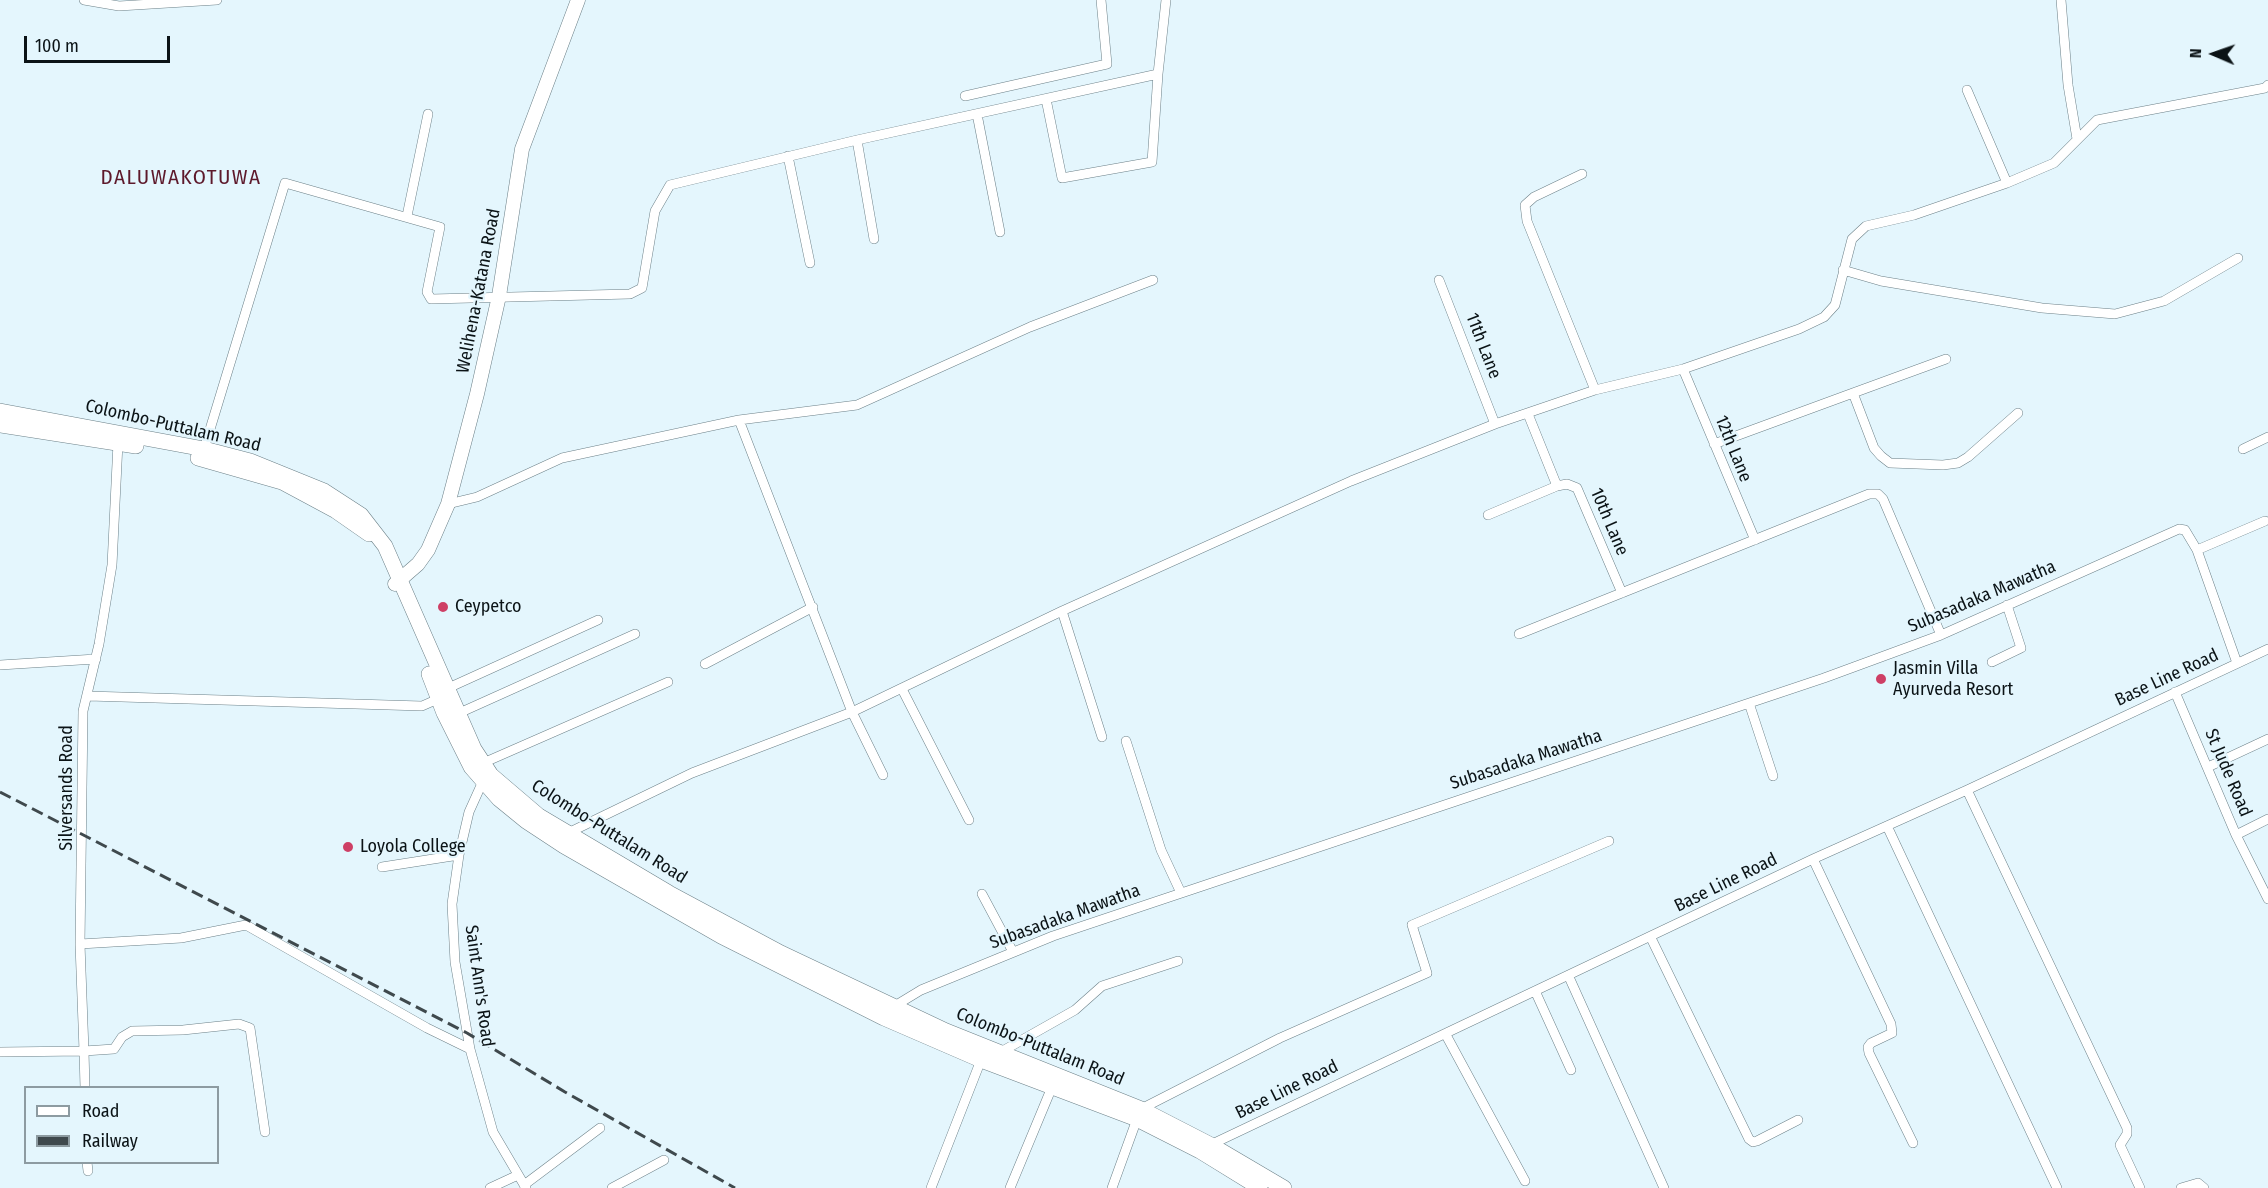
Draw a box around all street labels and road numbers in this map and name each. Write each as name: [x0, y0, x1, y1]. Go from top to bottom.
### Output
street label: Welihena-Katana Road: [452, 207, 506, 375]
street label: 11th Lane: [1461, 310, 1505, 382]
street label: Colombo-Puttalam Road: [83, 395, 263, 457]
street label: 12th Lane: [1710, 413, 1756, 485]
street label: 10th Lane: [1585, 485, 1633, 559]
street label: Subasadaka Mawatha: [1905, 556, 2059, 638]
street label: Base Line Road: [2112, 645, 2222, 711]
street label: Silversands Road: [56, 725, 78, 851]
street label: Subasadaka Mawatha: [1447, 725, 1605, 795]
street label: St Jude Road: [2200, 726, 2256, 820]
street label: Colombo-Puttalam Road: [527, 775, 691, 889]
street label: Base Line Road: [1671, 849, 1781, 917]
street label: Subasadaka Mawatha: [987, 880, 1143, 954]
street label: Saint Ann's Road: [460, 924, 498, 1048]
street label: Colombo-Puttalam Road: [953, 1003, 1127, 1091]
street label: Base Line Road: [1232, 1056, 1342, 1124]

